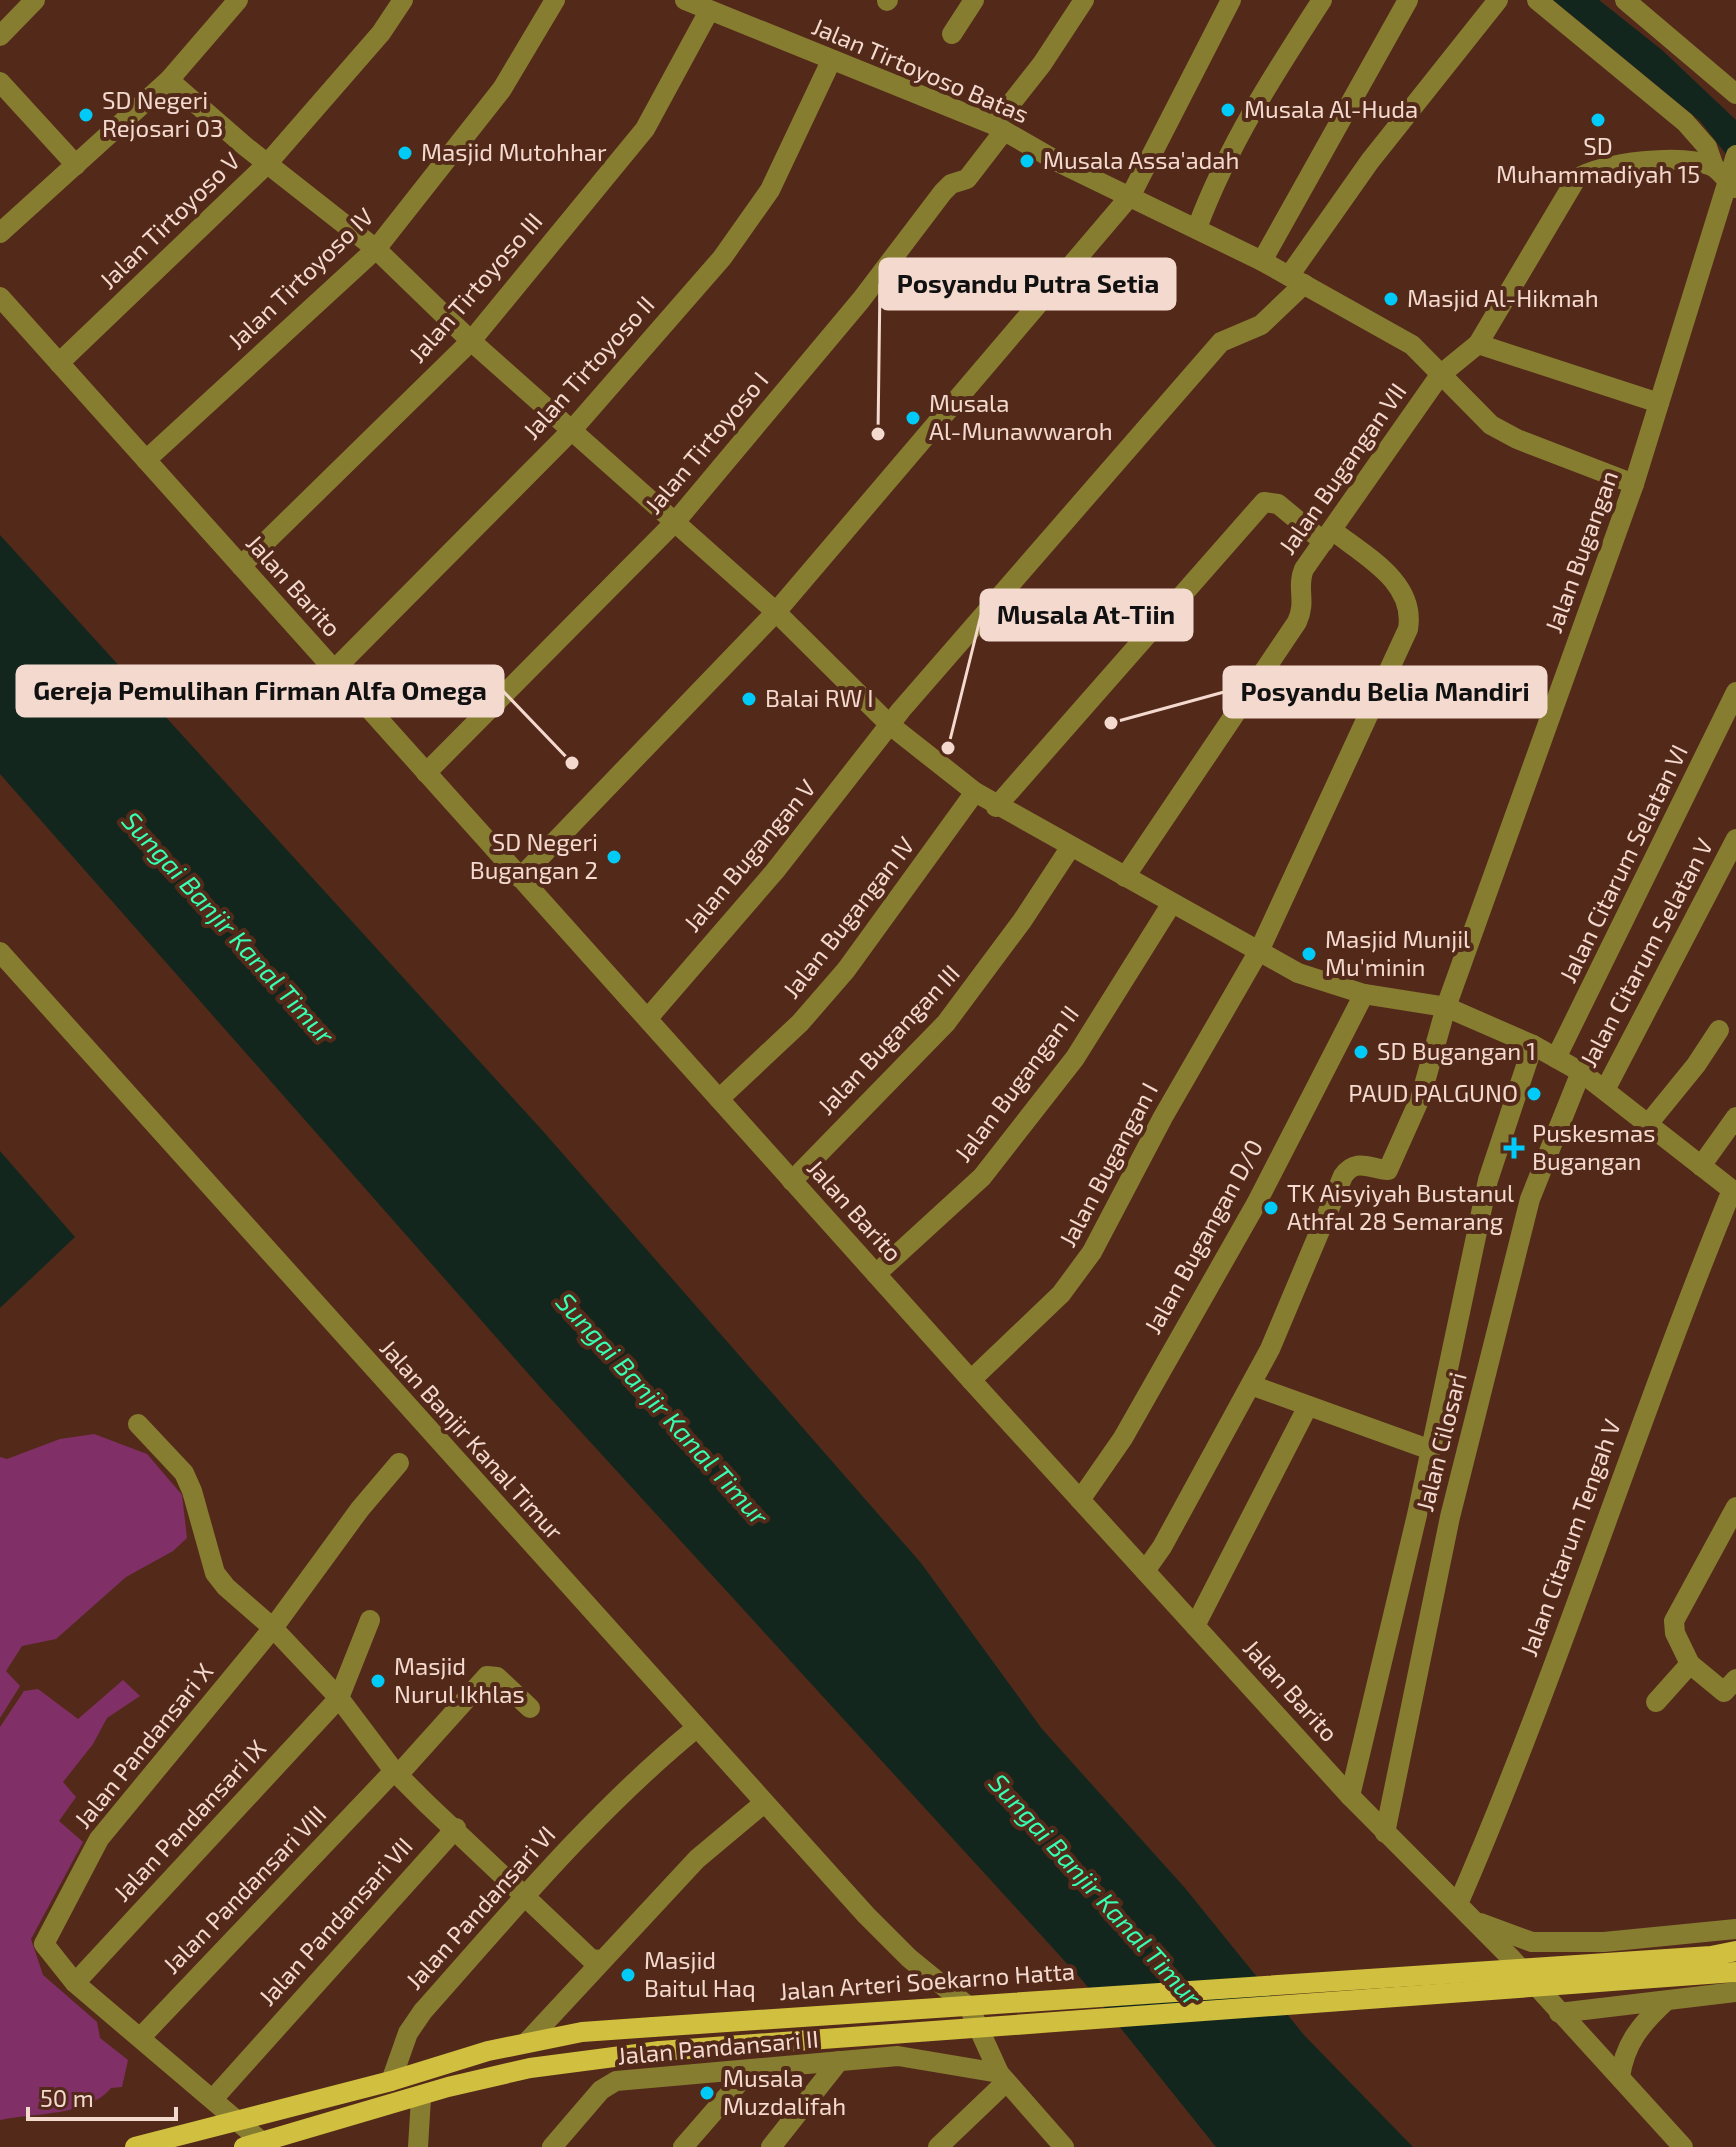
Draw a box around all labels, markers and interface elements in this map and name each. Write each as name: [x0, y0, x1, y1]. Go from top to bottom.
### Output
street label: Jalan Tirtoyoso Batas: [808, 11, 1033, 128]
place label: SD Negeri Rejosari 03: [102, 85, 223, 142]
place label: Musala Al-Huda: [1244, 94, 1418, 123]
marker: Musala Al-Huda: [1219, 101, 1237, 119]
marker: SD Negeri Rejosari 03: [77, 106, 95, 124]
marker: SD Muhammadiyah 15: [1589, 111, 1607, 129]
place label: SD Muhammadiyah 15: [1496, 131, 1700, 188]
place label: Masjid Mutohhar: [421, 137, 607, 166]
marker: Masjid Mutohhar: [396, 144, 414, 162]
street label: Jalan Tirtoyoso V: [93, 145, 245, 294]
place label: Musala Assa'adah: [1043, 145, 1239, 174]
marker: Musala Assa'adah: [1018, 152, 1036, 170]
street label: Jalan Tirtoyoso IV: [221, 201, 379, 355]
street label: Jalan Tirtoyoso III: [402, 206, 548, 368]
callout: Posyandu Putra Setia: [880, 259, 1175, 309]
text: Posyandu Putra Setia: [897, 267, 1159, 299]
place label: Masjid Al-Hikmah: [1407, 283, 1599, 312]
street label: Jalan Tirtoyoso II: [516, 289, 660, 445]
marker: Masjid Al-Hikmah: [1382, 290, 1400, 308]
street label: Jalan Tirtoyoso I: [638, 365, 774, 519]
street label: Jalan Bugangan VII: [1272, 377, 1412, 559]
place label: Musala Al-Munawwaroh: [929, 388, 1113, 445]
marker: Musala Al-Munawwaroh: [904, 409, 922, 427]
street label: Jalan Bugangan: [1538, 467, 1623, 636]
street label: Jalan Barito: [241, 528, 347, 642]
callout: Musala At-Tiin: [981, 590, 1192, 640]
text: Musala At-Tiin: [997, 598, 1175, 629]
callout: Gereja Pemulihan Firman Alfa Omega: [17, 666, 503, 716]
callout: Posyandu Belia Mandiri: [1224, 667, 1546, 717]
text: Gereja Pemulihan Firman Alfa Omega: [33, 674, 487, 705]
text: Posyandu Belia Mandiri: [1240, 675, 1530, 707]
place label: Balai RW I: [765, 683, 874, 712]
marker: Balai RW I: [740, 690, 758, 708]
street label: Jalan Citarum Selatan VI: [1554, 740, 1694, 988]
street label: Jalan Bugangan V: [677, 773, 821, 937]
water label: Sungai Banjir Kanal Timur: [117, 804, 342, 1050]
place label: SD Negeri Bugangan 2: [470, 827, 598, 884]
street label: Jalan Bugangan IV: [776, 830, 920, 1003]
street label: Jalan Citarum Selatan V: [1574, 833, 1720, 1073]
marker: SD Negeri Bugangan 2: [605, 848, 623, 866]
place label: Masjid Munjil Mu'minin: [1325, 924, 1470, 981]
marker: Masjid Munjil Mu'minin: [1300, 945, 1318, 963]
street label: Jalan Bugangan III: [811, 958, 965, 1120]
street label: Jalan Bugangan II: [948, 999, 1084, 1167]
place label: SD Bugangan 1: [1377, 1036, 1536, 1065]
marker: SD Bugangan 1: [1352, 1043, 1370, 1061]
street label: Jalan Bugangan I: [1052, 1077, 1163, 1251]
place label: PAUD PALGUNO: [1348, 1078, 1518, 1107]
marker: PAUD PALGUNO: [1525, 1085, 1543, 1103]
place label: Puskesmas Bugangan: [1532, 1118, 1655, 1175]
street label: Jalan Bugangan D/0: [1137, 1134, 1268, 1339]
marker: Puskesmas Bugangan: [1503, 1137, 1525, 1159]
street label: Jalan Barito: [802, 1153, 908, 1267]
place label: TK Aisyiyah Bustanul Athfal 28 Semarang: [1287, 1178, 1514, 1235]
marker: TK Aisyiyah Bustanul Athfal 28 Semarang: [1262, 1199, 1280, 1217]
water label: Sungai Banjir Kanal Timur: [551, 1285, 776, 1531]
street label: Jalan Banjir Kanal Timur: [375, 1333, 570, 1545]
street label: Jalan Cilosari: [1409, 1369, 1472, 1514]
street label: Jalan Citarum Tengah V: [1513, 1415, 1626, 1660]
street label: Jalan Barito: [1238, 1633, 1344, 1747]
place label: Masjid Nurul Ikhlas: [394, 1651, 525, 1708]
street label: Jalan Pandansari X: [67, 1656, 218, 1833]
marker: Masjid Nurul Ikhlas: [369, 1672, 387, 1690]
street label: Jalan Pandansari IX: [107, 1733, 271, 1907]
water label: Sungai Banjir Kanal Timur: [984, 1766, 1209, 2012]
street label: Jalan Pandansari VIII: [156, 1799, 332, 1979]
street label: Jalan Pandansari VI: [399, 1819, 561, 1995]
street label: Jalan Pandansari VII: [252, 1831, 418, 2011]
place label: Masjid Baitul Haq: [644, 1945, 756, 2002]
street label: Jalan Arteri Soekarno Hatta: [778, 1956, 1076, 2005]
marker: Masjid Baitul Haq: [619, 1966, 637, 1984]
street label: Jalan Pandansari II: [616, 2023, 820, 2070]
place label: Musala Muzdalifah: [723, 2063, 846, 2120]
scale bar: [28, 2071, 176, 2121]
text: 50 m: [40, 2083, 94, 2112]
marker: Musala Muzdalifah: [698, 2084, 716, 2102]

